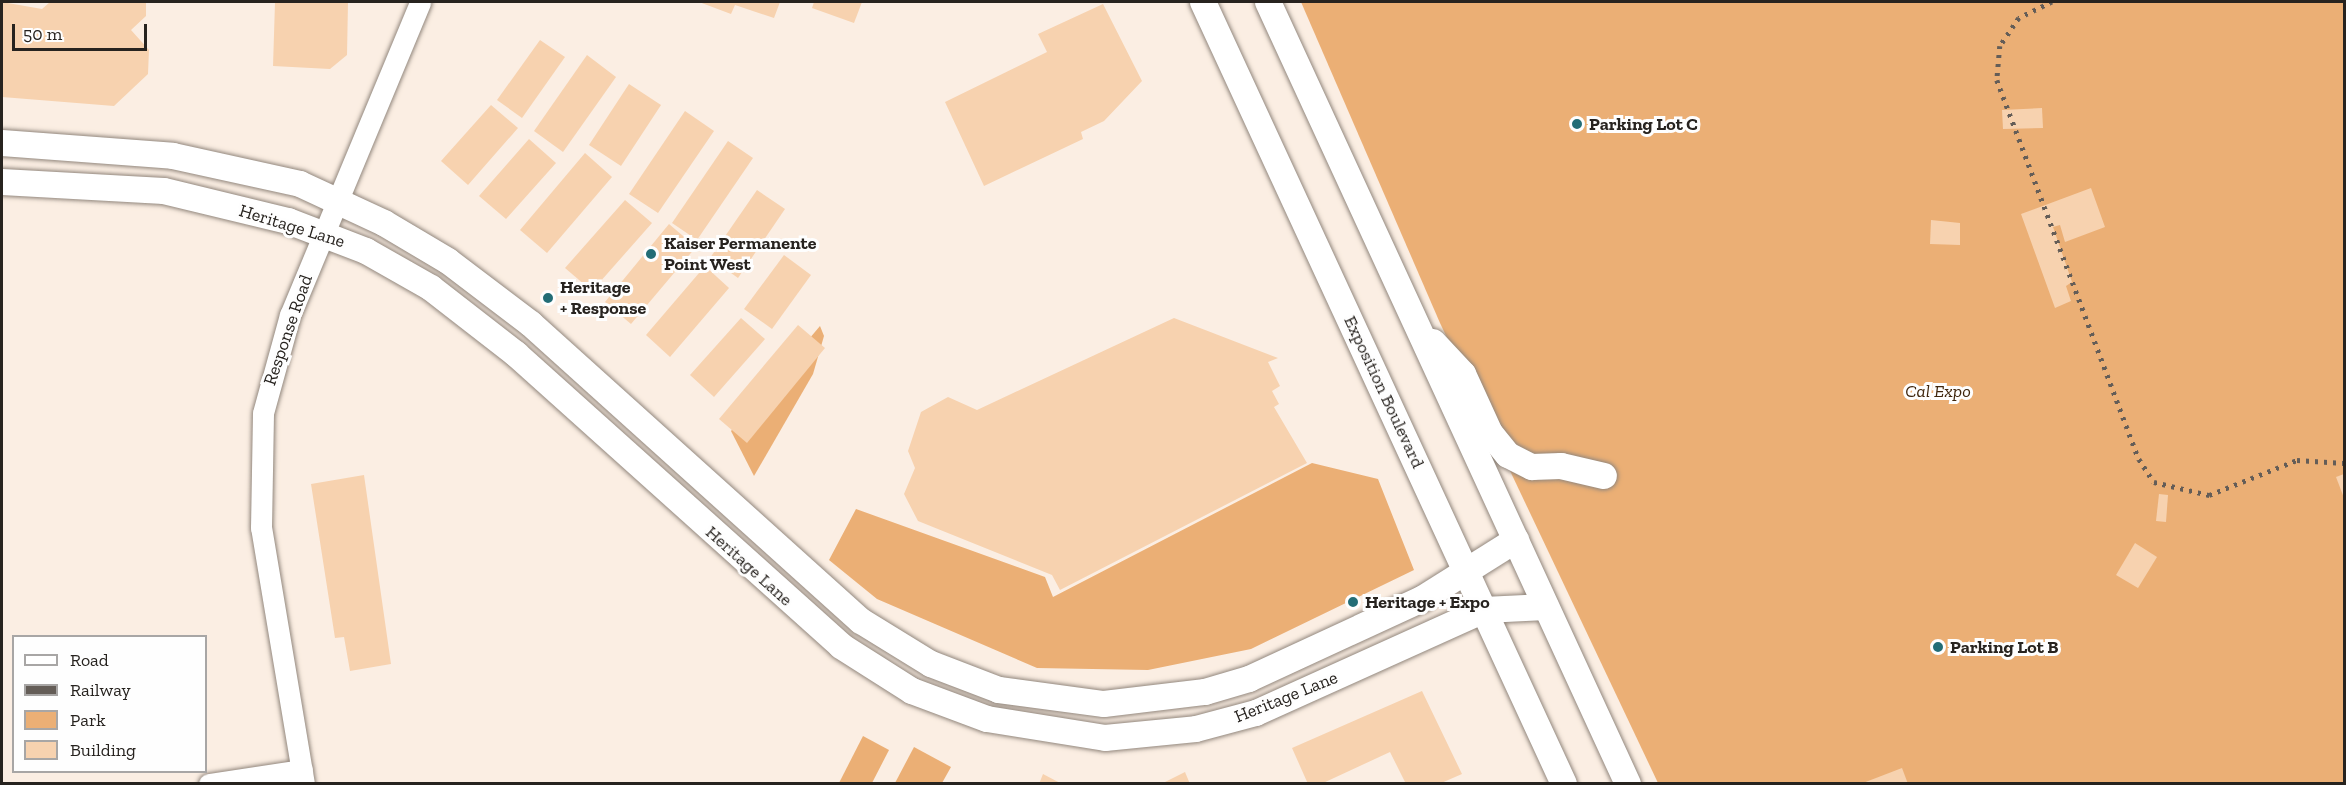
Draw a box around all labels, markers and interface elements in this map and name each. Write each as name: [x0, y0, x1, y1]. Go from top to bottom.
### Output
scale bar: [15, 12, 150, 50]
text: 50 m: [23, 23, 62, 45]
place label: Parking Lot C: [1589, 113, 1698, 135]
marker: Parking Lot C: [1570, 117, 1584, 131]
street label: Heritage Lane: [237, 200, 347, 252]
place label: Kaiser Permanente Point West: [664, 233, 817, 276]
marker: Kaiser Permanente Point West: [642, 245, 660, 263]
street label: Response Road: [259, 272, 317, 388]
place label: Heritage + Response: [560, 277, 646, 320]
marker: Heritage + Response: [541, 291, 555, 305]
street label: Exposition Boulevard: [1339, 312, 1429, 472]
park label: Cal Expo: [1905, 380, 1971, 402]
street label: Heritage Lane: [701, 521, 797, 611]
place label: Heritage + Expo: [1365, 591, 1490, 613]
marker: Heritage + Expo: [1346, 595, 1360, 609]
legend: [12, 635, 207, 773]
place label: Parking Lot B: [1950, 636, 2058, 658]
marker: Parking Lot B: [1931, 640, 1945, 654]
text: Road: [70, 649, 109, 671]
street label: Heritage Lane: [1231, 667, 1341, 727]
text: Railway: [70, 679, 131, 701]
text: Park: [70, 709, 106, 731]
text: Building: [70, 739, 136, 761]

